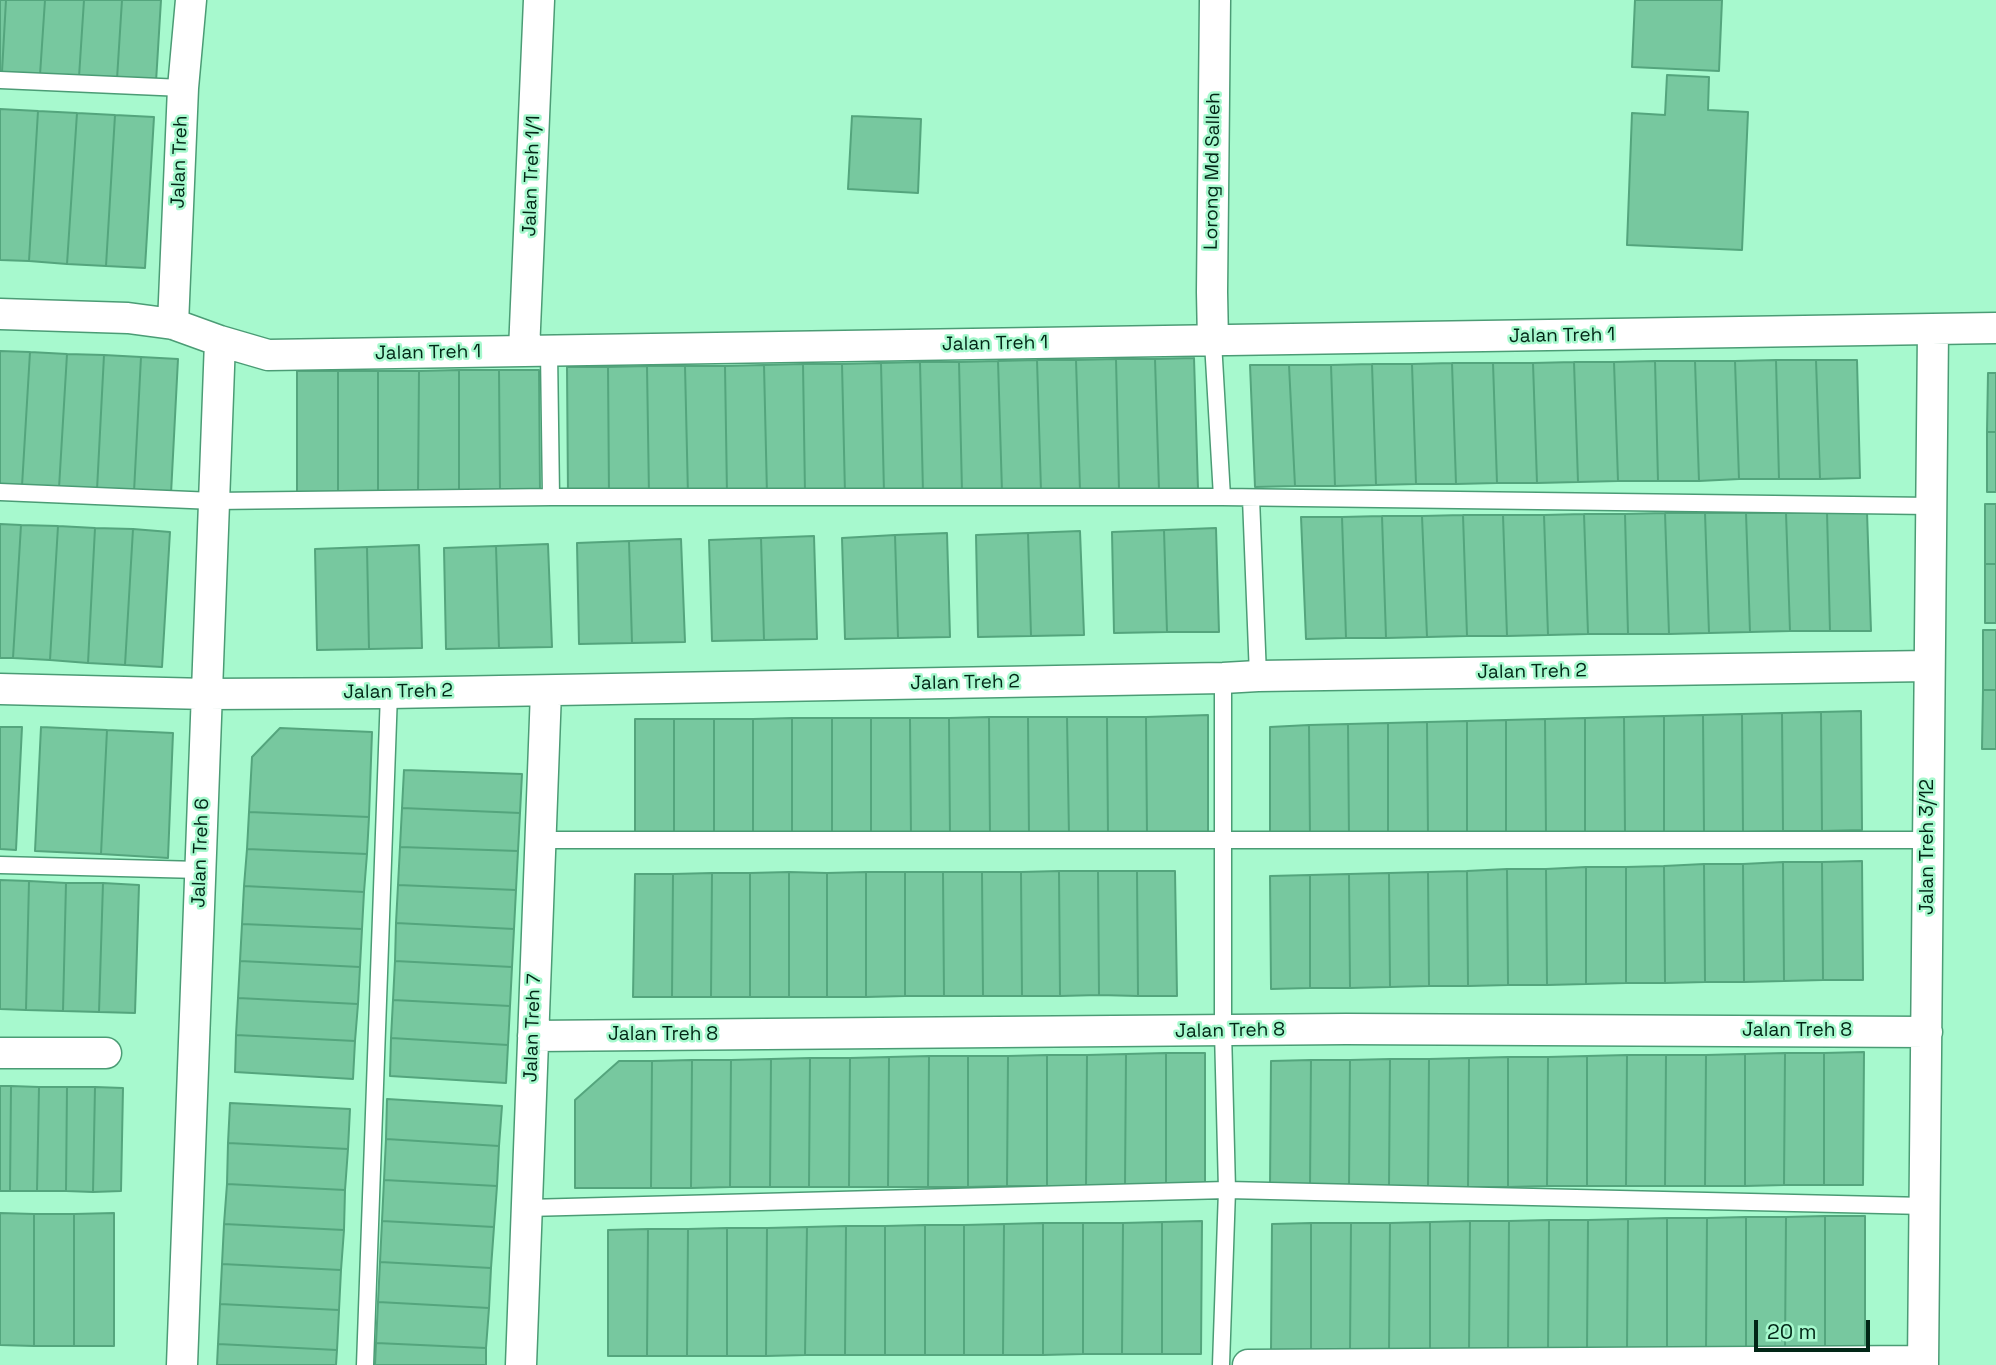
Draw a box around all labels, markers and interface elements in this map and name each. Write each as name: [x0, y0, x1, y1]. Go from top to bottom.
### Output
street label: Lorong Md Salleh: [1200, 92, 1226, 250]
street label: Jalan Treh: [167, 115, 193, 209]
street label: Jalan Treh 1/1: [518, 115, 546, 237]
street label: Jalan Treh 1: [1509, 324, 1615, 348]
street label: Jalan Treh 1: [942, 332, 1048, 356]
street label: Jalan Treh 1: [375, 341, 481, 365]
street label: Jalan Treh 2: [1477, 660, 1587, 684]
street label: Jalan Treh 2: [910, 671, 1020, 695]
street label: Jalan Treh 2: [343, 680, 453, 704]
street label: Jalan Treh 3/12: [1917, 779, 1939, 915]
street label: Jalan Treh 6: [188, 798, 214, 908]
street label: Jalan Treh 7: [520, 973, 546, 1083]
street label: Jalan Treh 8: [1175, 1019, 1285, 1043]
street label: Jalan Treh 8: [1742, 1020, 1852, 1042]
street label: Jalan Treh 8: [608, 1024, 718, 1046]
scale bar: [1758, 1306, 1874, 1350]
text: 20 m: [1767, 1318, 1817, 1345]

